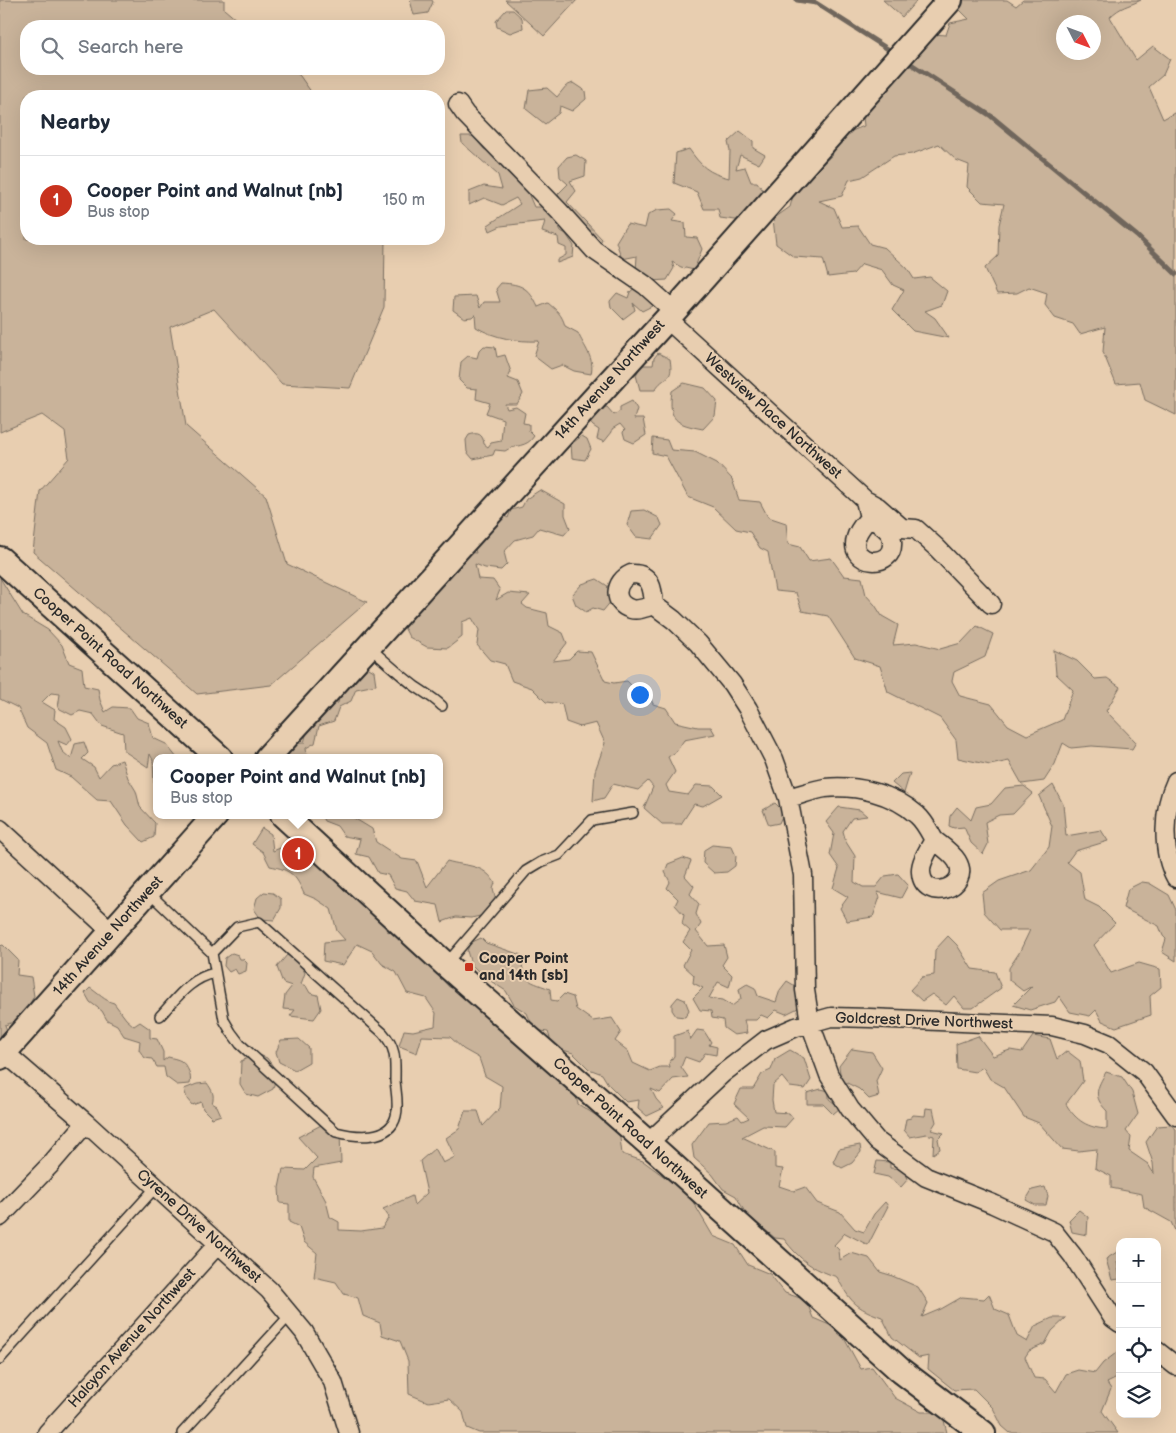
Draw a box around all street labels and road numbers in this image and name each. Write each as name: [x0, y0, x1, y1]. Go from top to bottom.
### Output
street label: 14th Avenue Northwest: [551, 316, 669, 444]
street label: Westview Place Northwest: [700, 349, 846, 483]
street label: Cooper Point Road Northwest: [29, 583, 192, 733]
street label: 14th Avenue Northwest: [49, 872, 167, 1000]
street label: Goldcrest Drive Northwest: [835, 1008, 1014, 1034]
street label: Cooper Point Road Northwest: [549, 1053, 712, 1203]
street label: Cyrene Drive Northwest: [133, 1165, 266, 1287]
street label: Halcyon Avenue Northwest: [64, 1264, 200, 1412]

